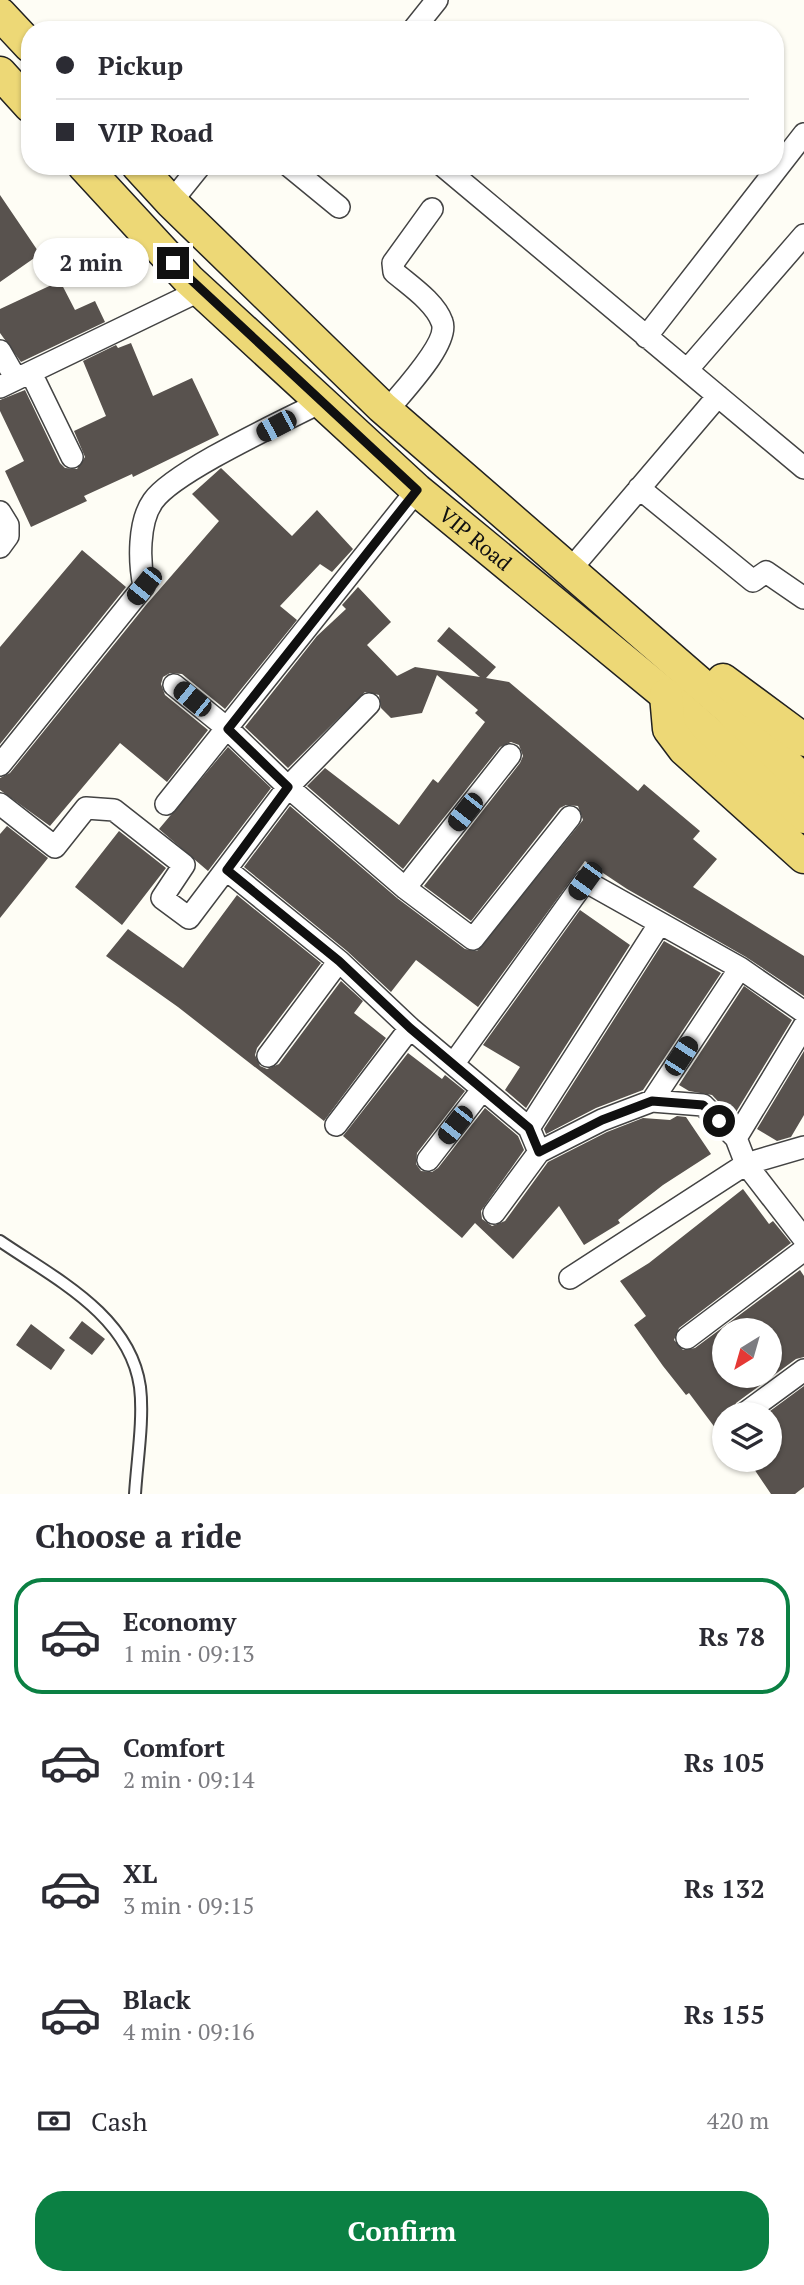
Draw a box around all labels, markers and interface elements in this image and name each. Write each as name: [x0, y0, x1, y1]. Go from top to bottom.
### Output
text: Pickup: [98, 48, 183, 82]
text: VIP Road: [98, 115, 213, 149]
callout: 2 min: [33, 238, 148, 288]
text: 2 min: [60, 247, 122, 278]
route end: [157, 247, 189, 279]
car: [253, 407, 300, 445]
street label: VIP Road: [433, 500, 518, 577]
car: [123, 563, 166, 609]
car: [170, 678, 215, 720]
car: [444, 789, 487, 835]
car: [565, 858, 606, 904]
car: [661, 1033, 702, 1079]
car: [434, 1102, 477, 1148]
route start: [703, 1105, 735, 1137]
north arrow: [712, 1318, 782, 1388]
map controls: [712, 1318, 782, 1472]
button: layers: [712, 1402, 782, 1472]
text: Choose a ride: [35, 1515, 242, 1557]
text: Economy: [123, 1604, 236, 1638]
icon: car: [39, 1605, 102, 1668]
text: Rs 78: [699, 1619, 765, 1653]
text: 1 min · 09:13: [123, 1638, 255, 1669]
text: Comfort: [123, 1730, 225, 1764]
icon: car: [39, 1731, 102, 1794]
text: Rs 105: [684, 1745, 765, 1779]
text: 2 min · 09:14: [123, 1764, 255, 1795]
text: XL: [123, 1856, 157, 1890]
icon: car: [39, 1857, 102, 1920]
text: Rs 132: [684, 1871, 765, 1905]
text: 3 min · 09:15: [123, 1890, 255, 1921]
text: Black: [123, 1982, 191, 2016]
icon: car: [39, 1983, 102, 2046]
text: Rs 155: [684, 1997, 765, 2031]
text: 4 min · 09:16: [123, 2016, 255, 2047]
icon: cash: [35, 2102, 73, 2140]
text: Cash: [91, 2104, 147, 2138]
text: 420 m: [707, 2105, 769, 2136]
button: Confirm: [35, 2191, 769, 2271]

